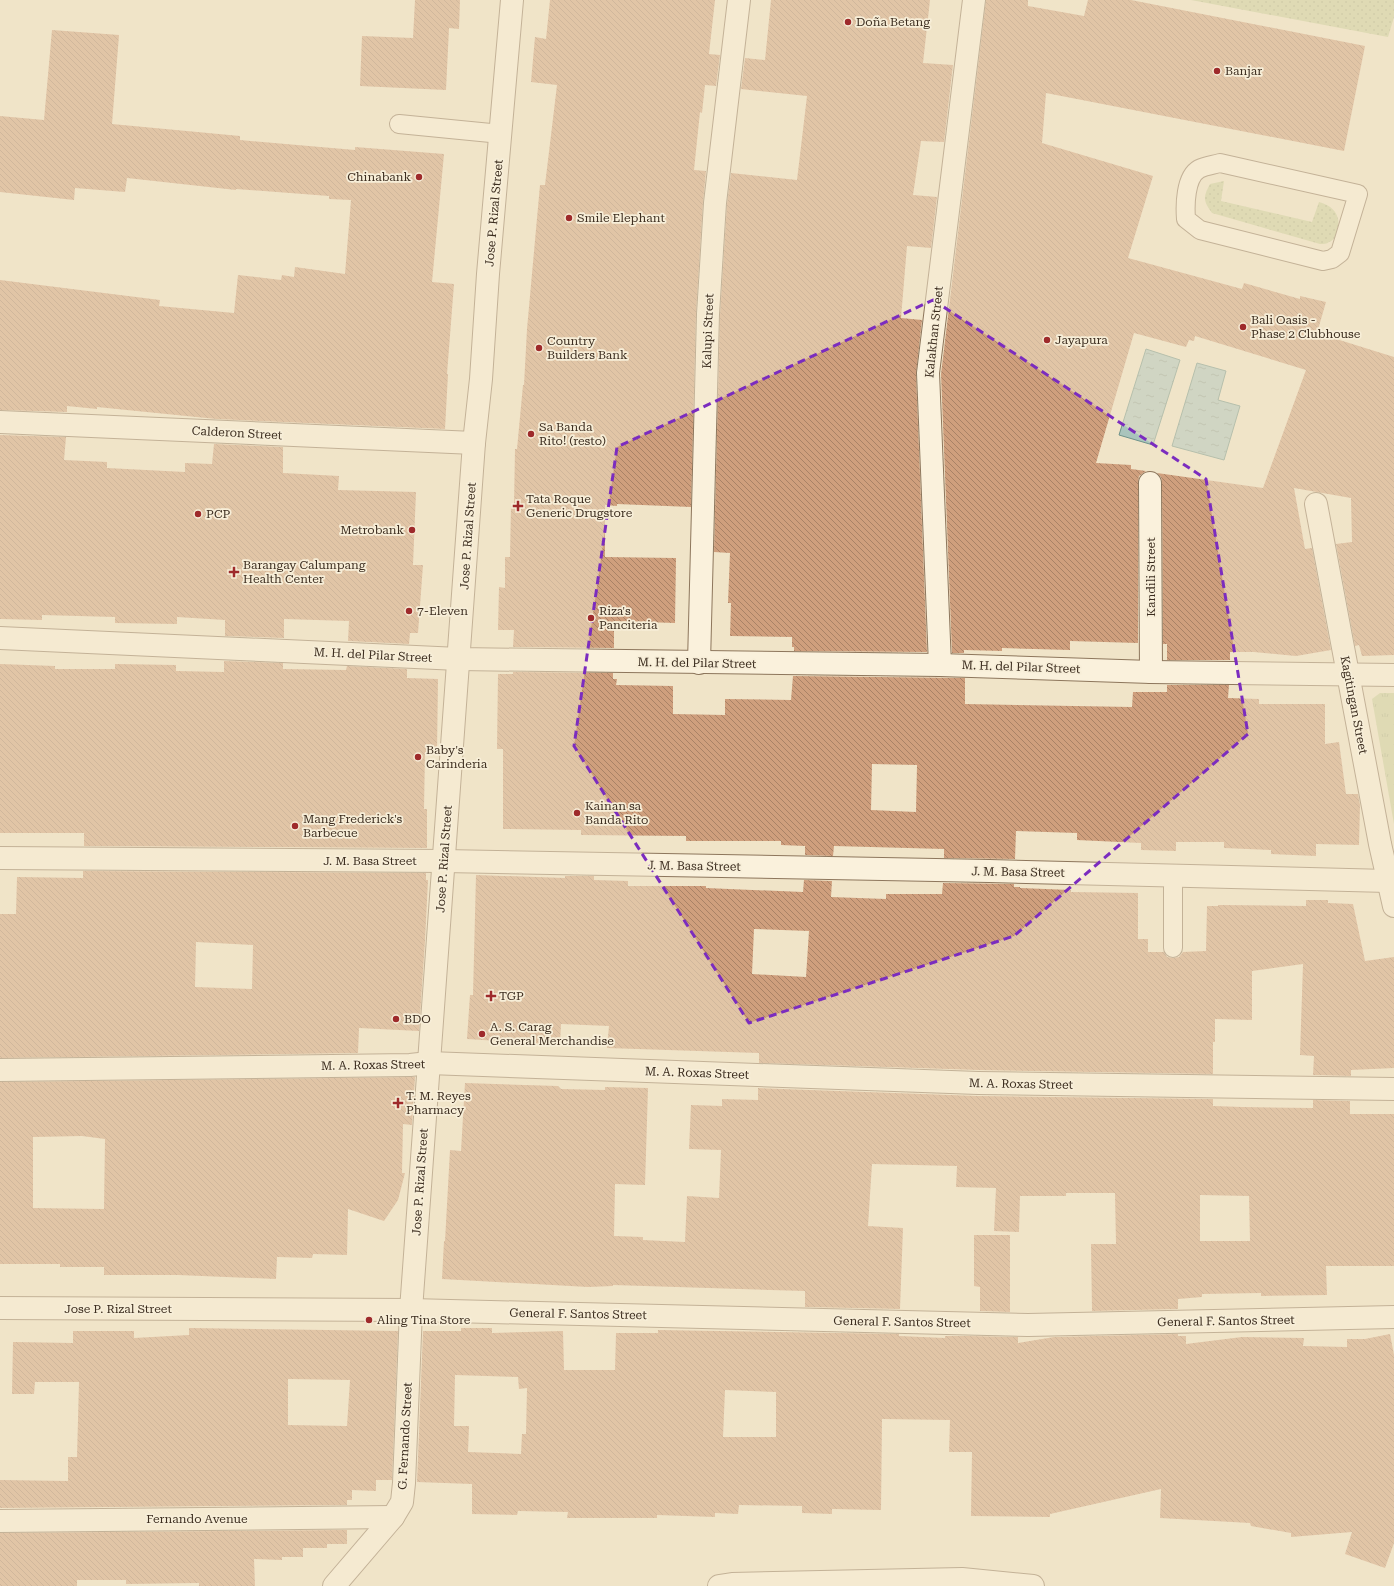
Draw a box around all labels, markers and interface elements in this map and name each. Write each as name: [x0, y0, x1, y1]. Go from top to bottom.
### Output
place label: Doña Betang: [856, 15, 930, 29]
marker: Doña Betang: [843, 17, 853, 27]
place label: Banjar: [1225, 64, 1262, 78]
marker: Banjar: [1212, 66, 1222, 76]
street label: Jose P. Rizal Street: [482, 158, 506, 267]
place label: Chinabank: [347, 170, 411, 184]
marker: Chinabank: [414, 172, 424, 182]
place label: Smile Elephant: [577, 211, 665, 225]
marker: Smile Elephant: [564, 213, 574, 223]
street label: Kalakhan Street: [922, 285, 946, 378]
street label: Kalupi Street: [700, 293, 716, 369]
place label: Bali Oasis - Phase 2 Clubhouse: [1251, 313, 1361, 341]
marker: Bali Oasis - Phase 2 Clubhouse: [1238, 322, 1248, 332]
place label: Jayapura: [1055, 333, 1108, 347]
place label: Country Builders Bank: [547, 334, 628, 362]
marker: Jayapura: [1042, 335, 1052, 345]
marker: Country Builders Bank: [534, 343, 544, 353]
place label: Sa Banda Rito! (resto): [539, 420, 606, 448]
street label: Calderon Street: [191, 424, 283, 442]
marker: Sa Banda Rito! (resto): [526, 429, 536, 439]
street label: Jose P. Rizal Street: [457, 481, 479, 590]
place label: Tata Roque Generic Drugstore: [526, 492, 633, 520]
marker: Tata Roque Generic Drugstore: [513, 501, 523, 511]
place label: PCP: [206, 507, 231, 521]
marker: PCP: [193, 509, 203, 519]
place label: Metrobank: [340, 523, 404, 537]
marker: Metrobank: [407, 525, 417, 535]
street label: Kandili Street: [1144, 537, 1158, 617]
place label: Barangay Calumpang Health Center: [243, 558, 366, 586]
marker: Barangay Calumpang Health Center: [228, 566, 240, 578]
place label: 7-Eleven: [417, 604, 468, 618]
place label: Riza's Panciteria: [599, 604, 658, 632]
marker: 7-Eleven: [404, 606, 414, 616]
marker: Riza's Panciteria: [586, 613, 596, 623]
street label: M. H. del Pilar Street: [313, 645, 433, 665]
street label: M. H. del Pilar Street: [638, 655, 757, 671]
street label: Kagitingan Street: [1338, 655, 1371, 756]
street label: M. H. del Pilar Street: [961, 658, 1081, 676]
place label: Baby's Carinderia: [426, 743, 488, 771]
marker: Baby's Carinderia: [413, 752, 423, 762]
place label: Kainan sa Banda Rito: [585, 799, 648, 827]
street label: Jose P. Rizal Street: [433, 804, 455, 913]
marker: Kainan sa Banda Rito: [572, 808, 582, 818]
place label: Mang Frederick's Barbecue: [303, 812, 403, 840]
marker: Mang Frederick's Barbecue: [290, 821, 300, 831]
street label: J. M. Basa Street: [323, 854, 417, 868]
street label: J. M. Basa Street: [647, 858, 741, 874]
street label: J. M. Basa Street: [971, 864, 1065, 880]
place label: TGP: [499, 989, 524, 1003]
marker: TGP: [486, 991, 496, 1001]
place label: BDO: [404, 1012, 431, 1026]
marker: BDO: [391, 1014, 401, 1024]
place label: A. S. Carag General Merchandise: [490, 1020, 614, 1048]
marker: A. S. Carag General Merchandise: [477, 1029, 487, 1039]
street label: M. A. Roxas Street: [321, 1057, 426, 1073]
street label: M. A. Roxas Street: [645, 1064, 750, 1082]
street label: M. A. Roxas Street: [969, 1076, 1074, 1092]
place label: T. M. Reyes Pharmacy: [406, 1089, 471, 1117]
marker: T. M. Reyes Pharmacy: [393, 1098, 403, 1108]
street label: Jose P. Rizal Street: [409, 1127, 431, 1236]
street label: Jose P. Rizal Street: [64, 1302, 172, 1316]
street label: General F. Santos Street: [509, 1306, 647, 1322]
place label: Aling Tina Store: [377, 1313, 471, 1327]
street label: General F. Santos Street: [1157, 1313, 1295, 1329]
street label: General F. Santos Street: [833, 1314, 971, 1330]
marker: Aling Tina Store: [364, 1315, 374, 1325]
street label: G. Fernando Street: [395, 1381, 415, 1490]
street label: Fernando Avenue: [146, 1512, 248, 1526]

